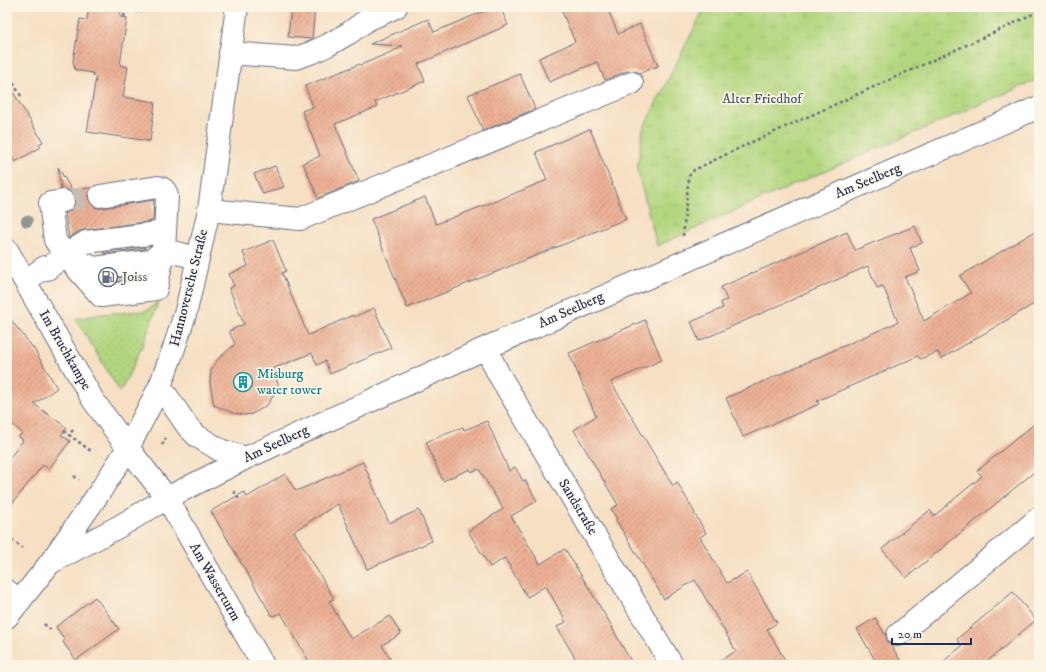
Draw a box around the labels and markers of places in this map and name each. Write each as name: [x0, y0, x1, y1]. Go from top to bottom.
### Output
fuel station icon: Joiss: [97, 266, 119, 288]
place label: Joiss: [120, 268, 147, 286]
place label: Misburg water tower: [256, 365, 322, 399]
building icon: Misburg water tower: [232, 371, 254, 393]

